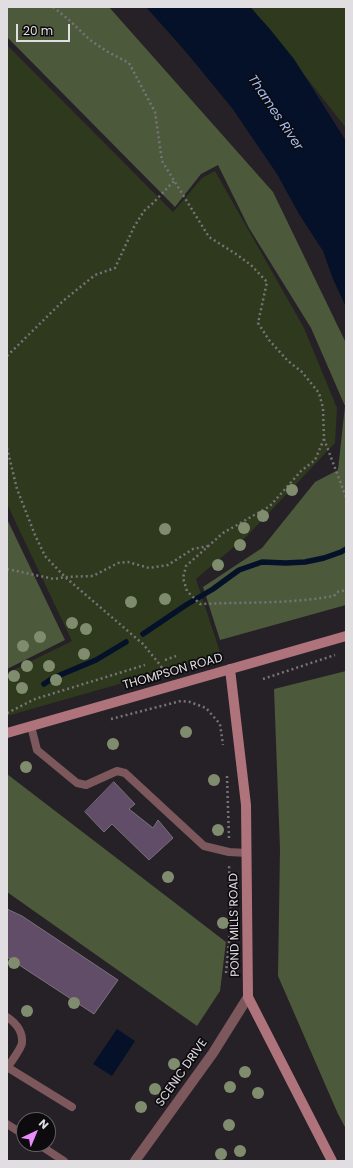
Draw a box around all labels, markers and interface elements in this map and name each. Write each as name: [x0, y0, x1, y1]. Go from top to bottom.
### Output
scale bar: [18, 16, 72, 42]
text: 20 m: [23, 22, 53, 39]
water label: Thames River: [244, 72, 306, 154]
street label: THOMPSON ROAD: [122, 651, 224, 693]
street label: POND MILLS ROAD: [227, 873, 243, 977]
street label: SCENIC DRIVE: [153, 1036, 211, 1110]
north arrow: [16, 1112, 56, 1152]
text: N: [35, 1115, 52, 1133]

